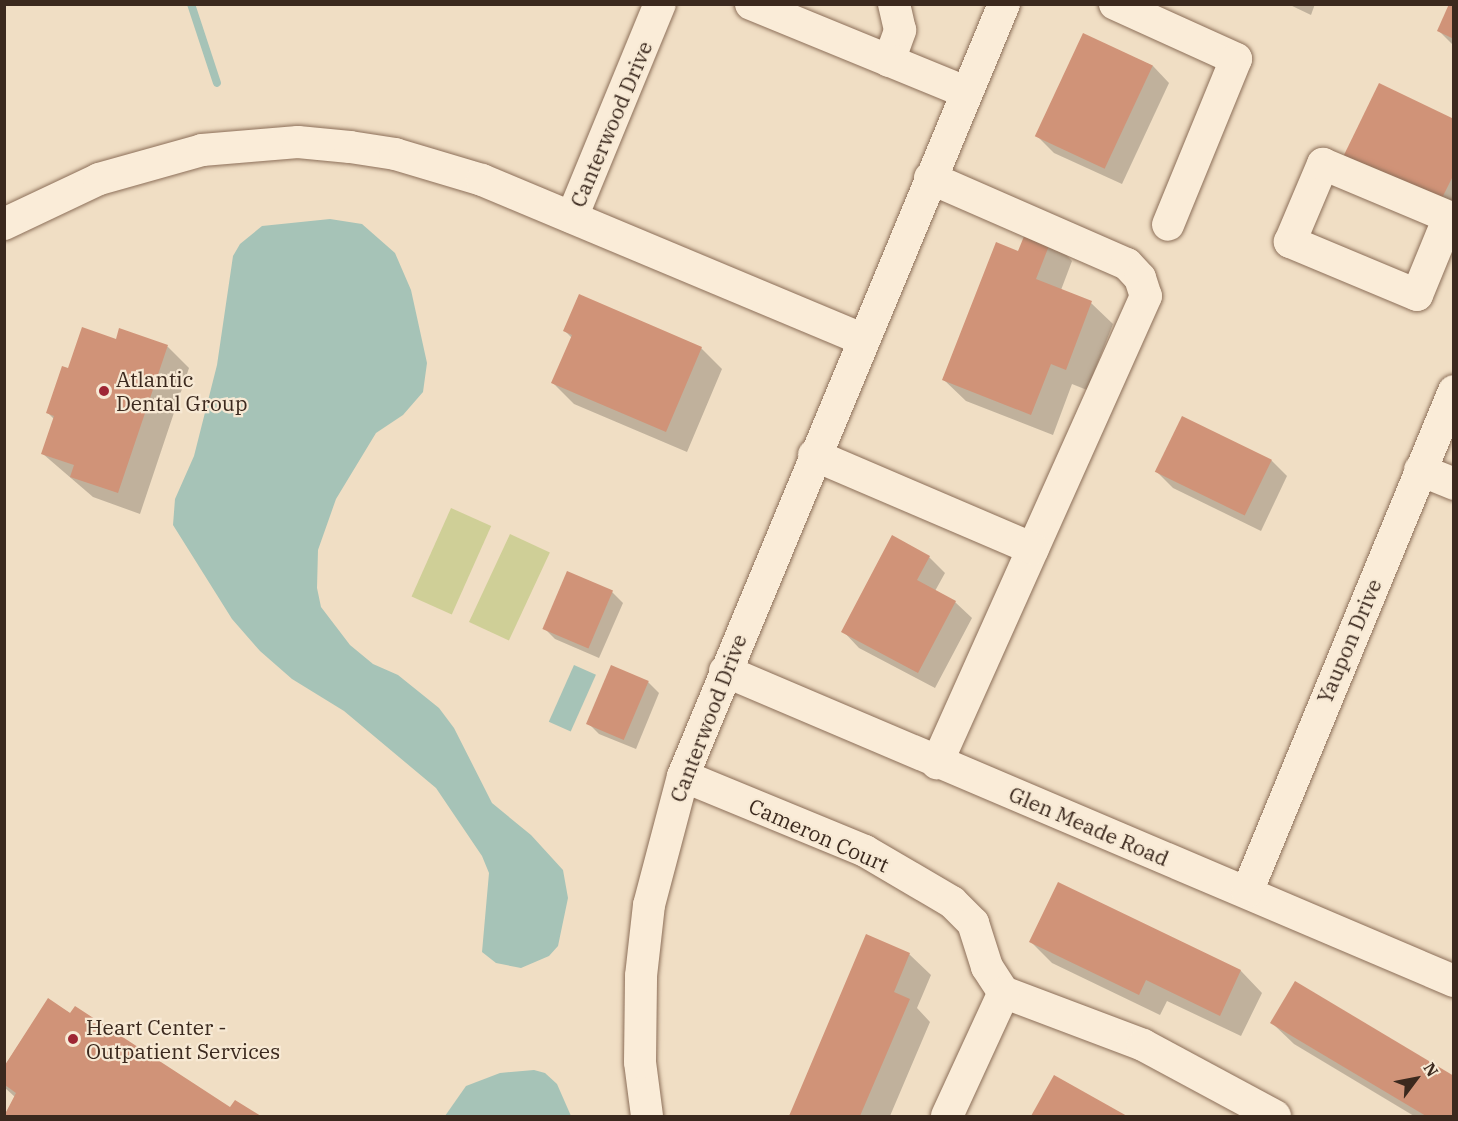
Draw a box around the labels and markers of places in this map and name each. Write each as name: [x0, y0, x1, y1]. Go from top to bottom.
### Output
place label: Atlantic Dental Group: [116, 366, 248, 416]
marker: Atlantic Dental Group: [97, 384, 111, 398]
place label: Heart Center - Outpatient Services: [86, 1014, 280, 1064]
marker: Heart Center - Outpatient Services: [64, 1030, 82, 1048]

